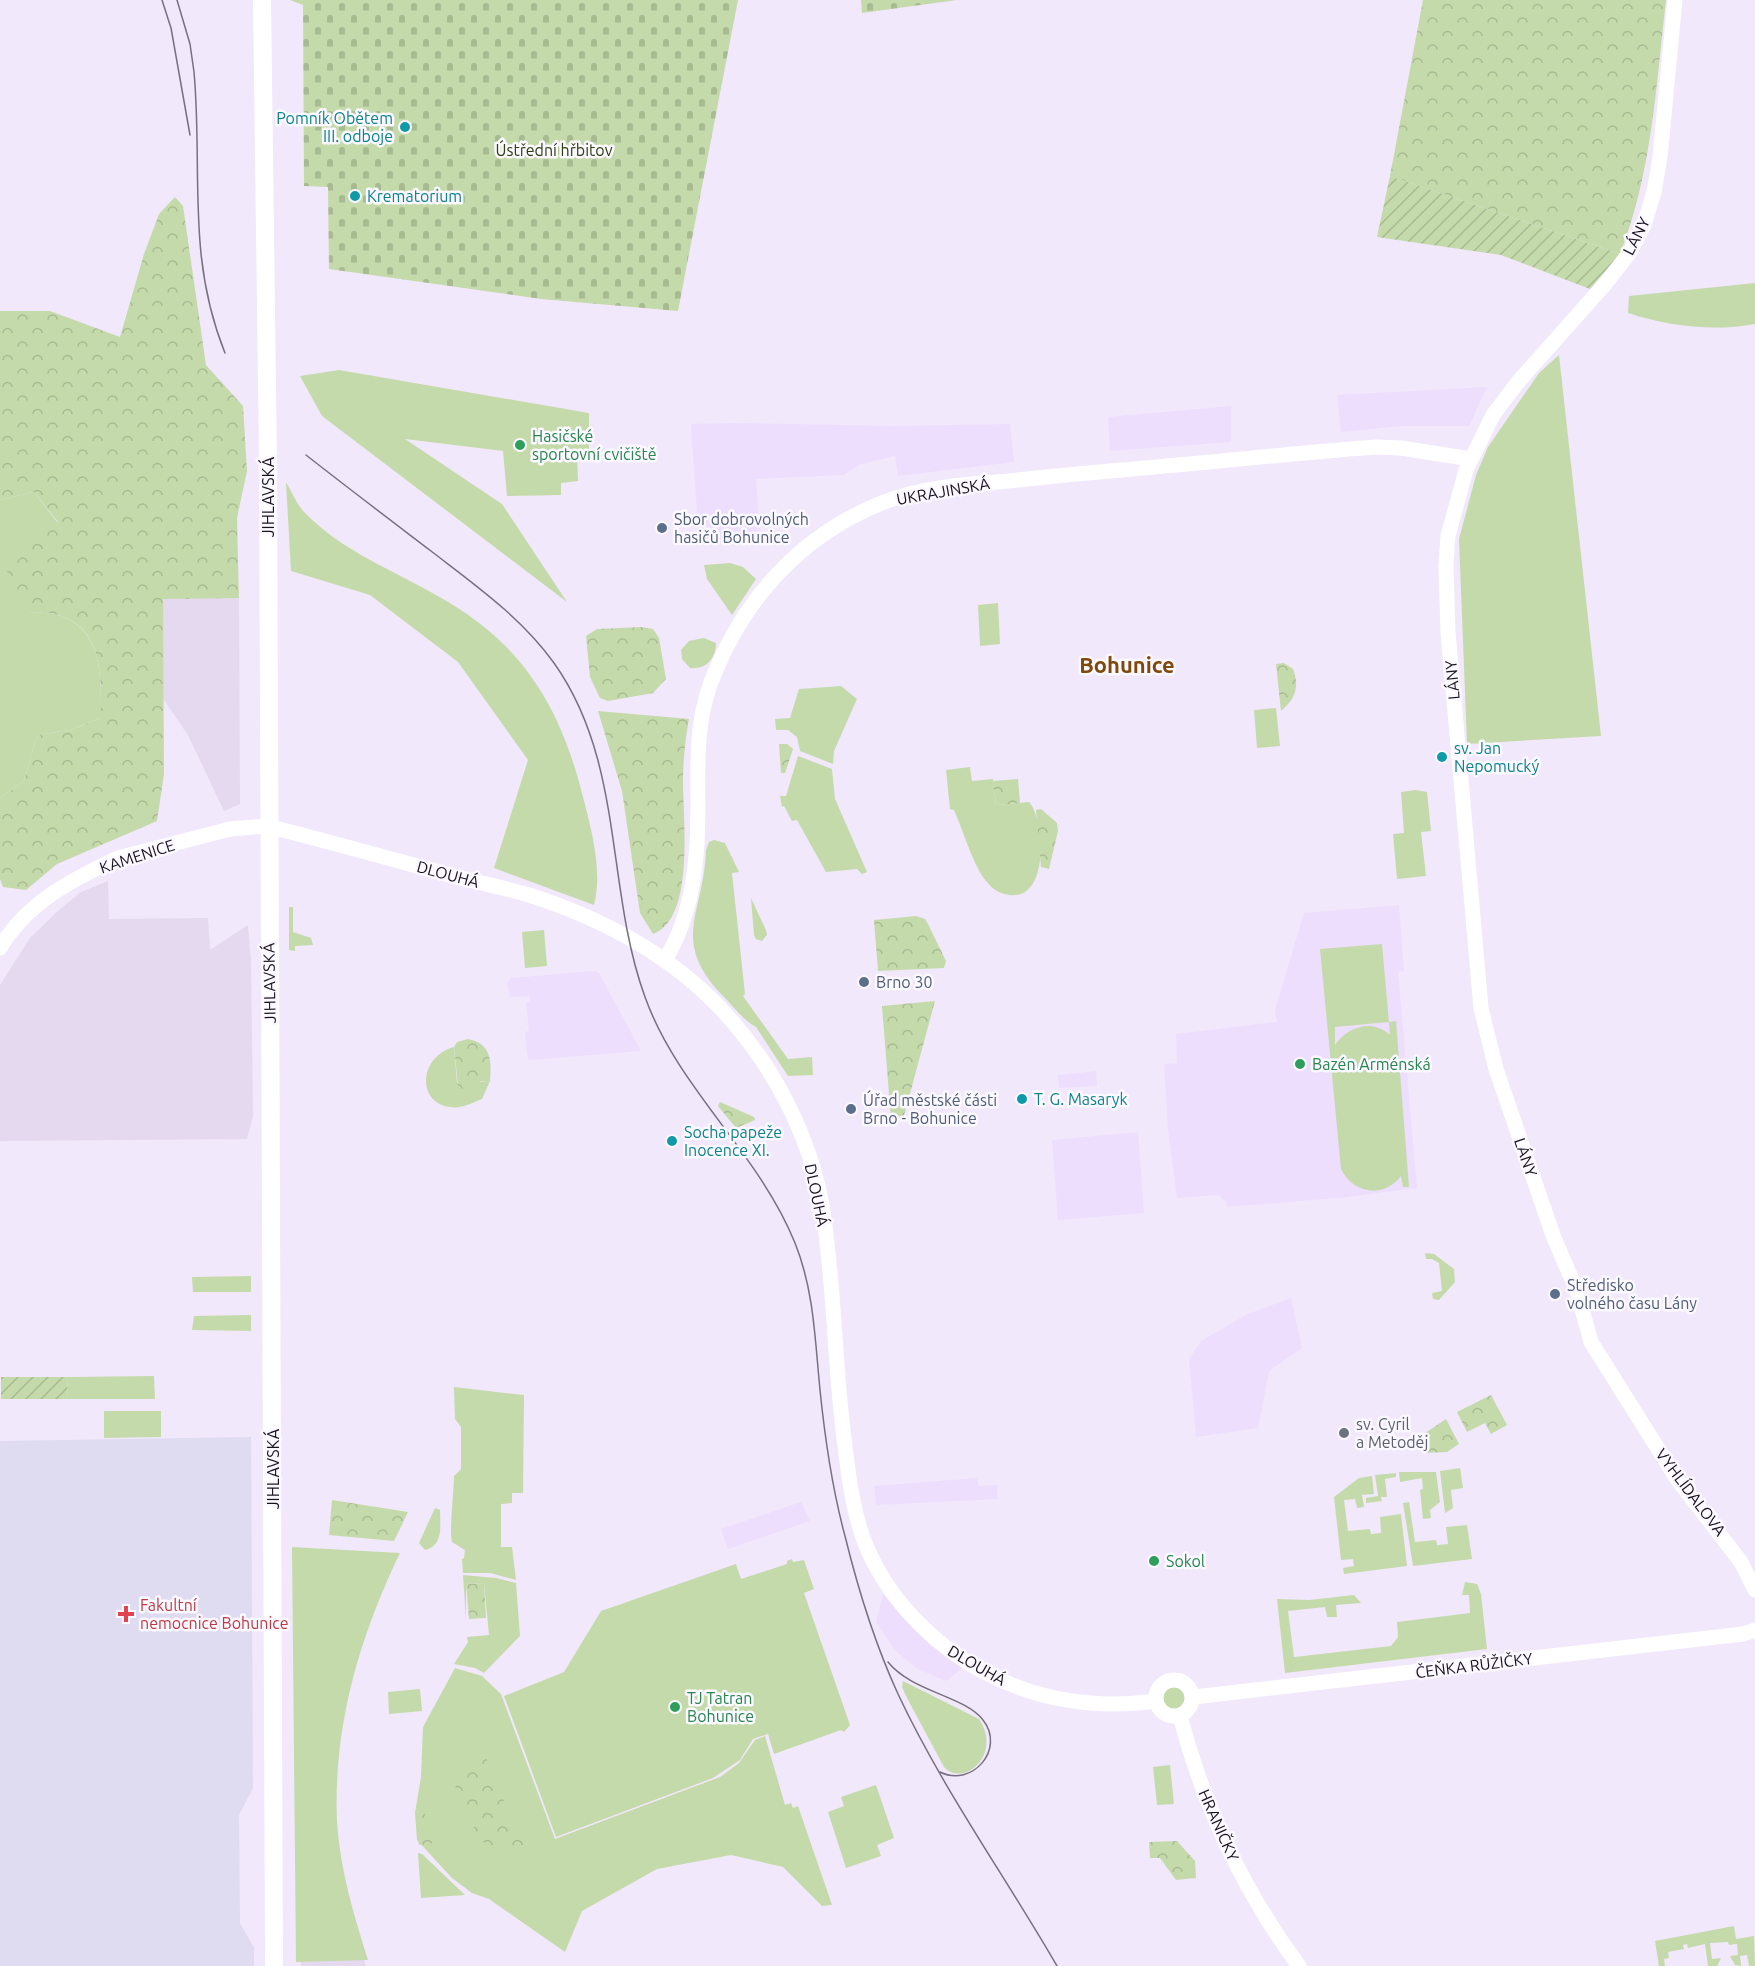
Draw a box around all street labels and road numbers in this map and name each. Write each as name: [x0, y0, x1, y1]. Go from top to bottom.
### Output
street label: LÁNY: [1617, 213, 1653, 258]
street label: JIHLAVSKÁ: [257, 456, 277, 537]
street label: UKRAJINSKÁ: [895, 472, 992, 508]
street label: LÁNY: [1439, 659, 1463, 701]
street label: KAMENICE: [97, 835, 177, 877]
street label: DLOUHÁ: [415, 855, 482, 891]
street label: JIHLAVSKÁ: [257, 942, 279, 1023]
street label: LÁNY: [1511, 1135, 1543, 1179]
street label: DLOUHÁ: [802, 1161, 835, 1229]
street label: JIHLAVSKÁ: [262, 1428, 282, 1509]
street label: VYHLÍDALOVA: [1652, 1444, 1732, 1540]
street label: DLOUHÁ: [945, 1640, 1011, 1689]
street label: ČEŇKA RŮŽIČKY: [1414, 1648, 1534, 1681]
street label: HRANIČKY: [1195, 1786, 1244, 1864]

